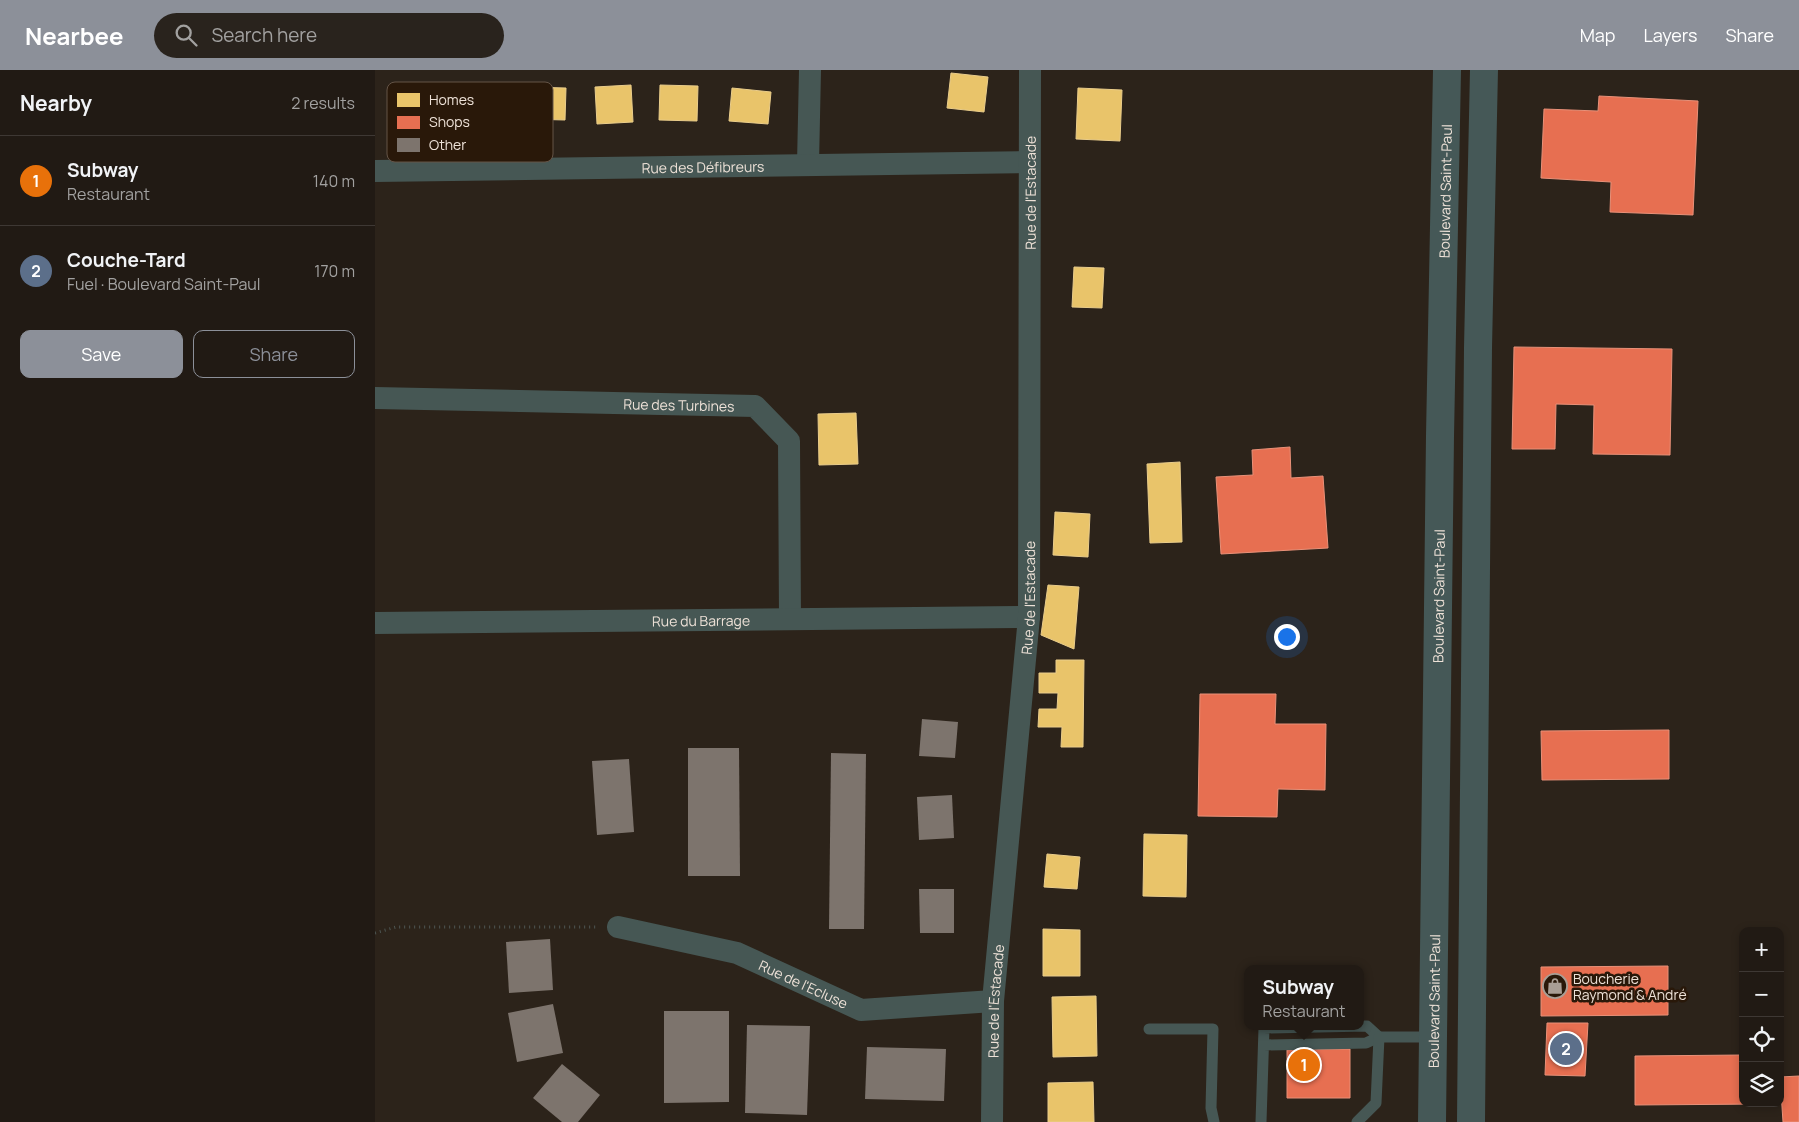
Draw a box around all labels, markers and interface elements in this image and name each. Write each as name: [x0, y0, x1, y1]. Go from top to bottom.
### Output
search box: [154, 13, 504, 58]
text: Nearbee: [25, 19, 124, 52]
icon: search: [172, 21, 200, 49]
text: Search here: [212, 22, 317, 48]
text: Map: [1580, 23, 1615, 47]
text: Layers: [1643, 23, 1697, 47]
text: Share: [1725, 23, 1774, 47]
legend: [387, 82, 553, 162]
text: Nearby: [20, 89, 92, 117]
text: Homes: [429, 90, 474, 109]
text: 2 results: [291, 92, 355, 114]
text: Shops: [429, 112, 470, 131]
street label: Boulevard Saint-Paul: [1434, 124, 1455, 258]
text: Other: [429, 135, 466, 154]
street label: Rue de l'Estacade: [1020, 136, 1039, 250]
street label: Rue des Défibreurs: [641, 156, 764, 177]
text: Subway: [67, 157, 138, 183]
text: 1: [32, 170, 40, 192]
text: 140 m: [313, 170, 355, 192]
text: Restaurant: [67, 183, 150, 205]
text: Couche-Tard: [67, 247, 186, 273]
text: 2: [31, 260, 41, 282]
text: 170 m: [314, 260, 355, 282]
text: Fuel · Boulevard Saint-Paul: [67, 273, 261, 295]
button: Save: [20, 330, 183, 378]
button: Share: [193, 330, 355, 378]
street label: Rue des Turbines: [623, 394, 735, 415]
street label: Boulevard Saint-Paul: [1428, 529, 1448, 663]
street label: Rue de l'Estacade: [1016, 541, 1039, 655]
street label: Rue du Barrage: [652, 610, 750, 630]
your location: [1274, 624, 1300, 650]
map controls: [1739, 927, 1784, 1107]
button: +: [1739, 927, 1784, 972]
street label: Boulevard Saint-Paul: [1423, 934, 1444, 1068]
street label: Rue de l'Estacade: [983, 943, 1008, 1058]
street label: Rue de l'Ecluse: [756, 955, 851, 1012]
popup: [1244, 965, 1364, 1030]
place label: Boucherie Raymond & André: [1573, 969, 1687, 1004]
button: −: [1739, 972, 1784, 1017]
shop icon: Boucherie Raymond & André: [1542, 973, 1568, 999]
text: Subway: [1263, 974, 1334, 1000]
text: Restaurant: [1263, 1000, 1345, 1022]
button: locate: [1739, 1017, 1784, 1062]
pin: 2: [1550, 1030, 1582, 1068]
pin: 1: [1288, 1046, 1320, 1084]
button: layers: [1739, 1062, 1784, 1107]

